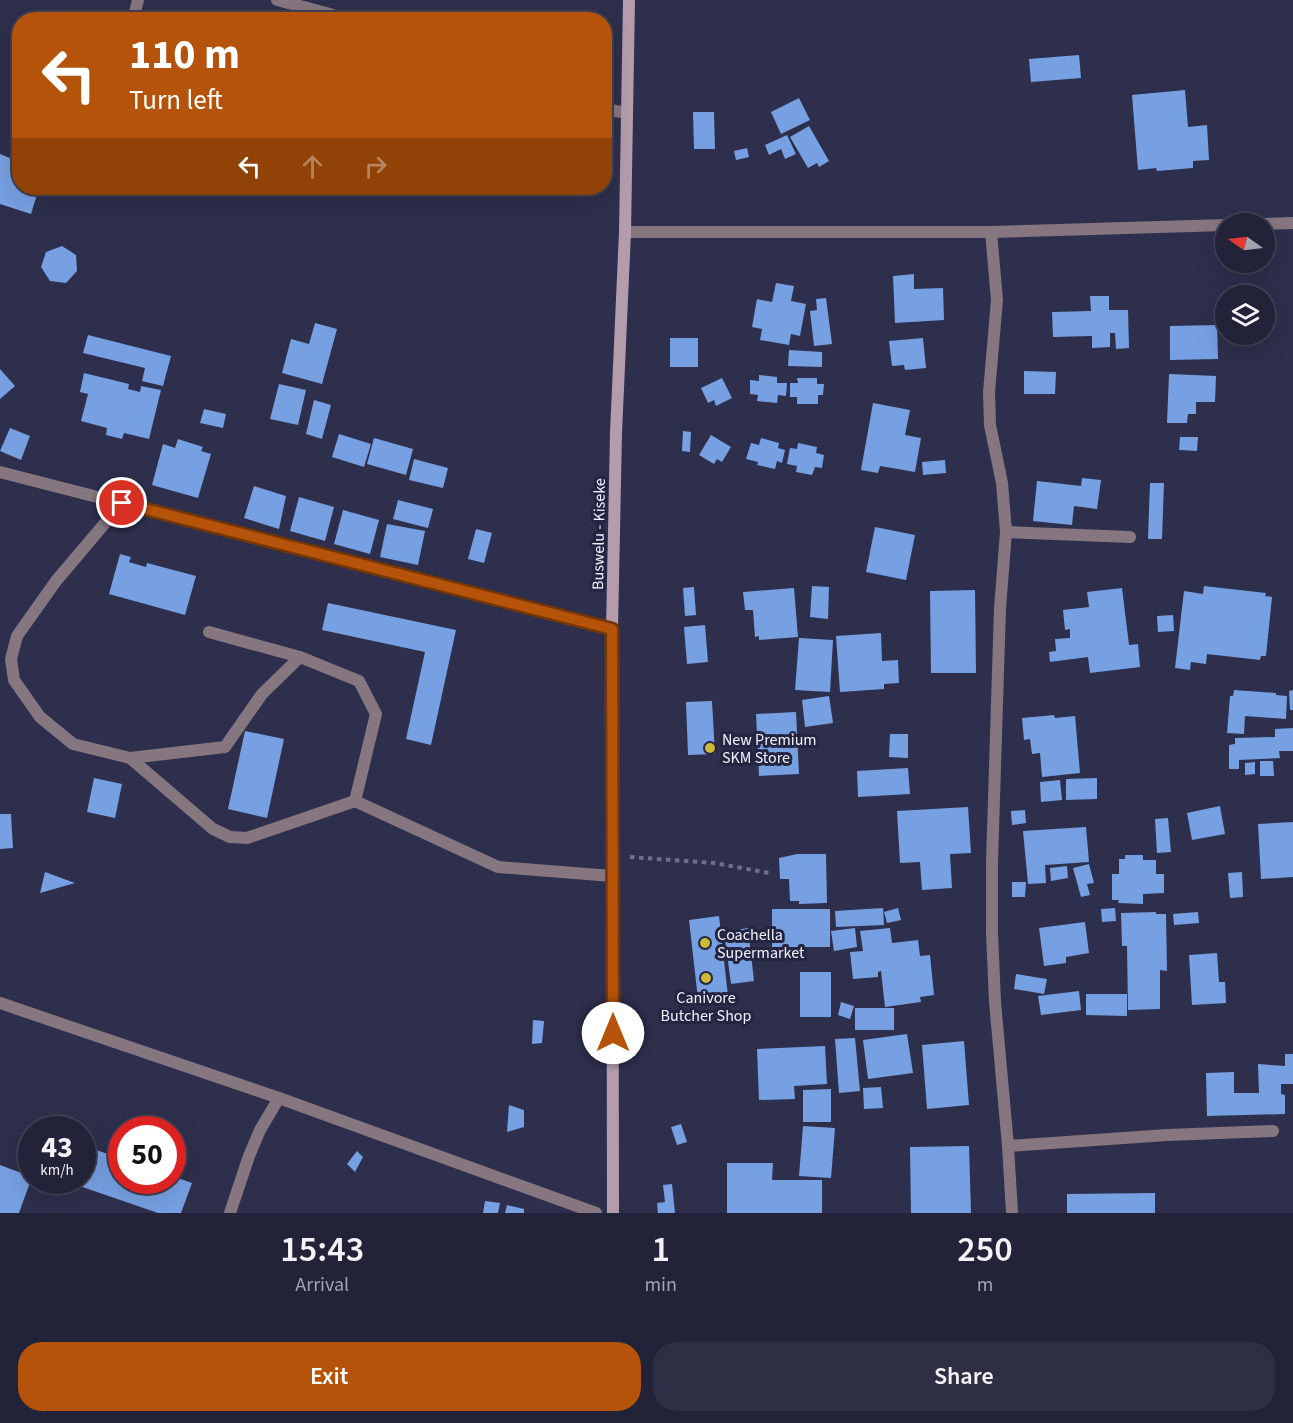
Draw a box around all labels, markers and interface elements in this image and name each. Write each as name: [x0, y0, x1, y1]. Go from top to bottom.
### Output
text: 110 m: [129, 25, 240, 85]
icon: left: [30, 36, 108, 114]
text: Turn left: [129, 81, 223, 120]
icon: left: [233, 150, 266, 183]
icon: ahead: [296, 150, 329, 183]
icon: right: [359, 150, 392, 183]
north arrow: [1215, 213, 1275, 273]
map controls: [1215, 213, 1275, 345]
button: layers: [1215, 285, 1275, 345]
pin: [96, 477, 147, 528]
street label: Buswelu - Kiseke: [587, 478, 611, 590]
icon: arrive: [105, 486, 138, 519]
place label: New Premium SKM Store: [722, 729, 817, 769]
marker: New Premium SKM Store: [703, 741, 717, 755]
place label: Coachella Supermarket: [717, 924, 805, 964]
marker: Coachella Supermarket: [698, 936, 712, 950]
marker: Canivore Butcher Shop: [699, 971, 713, 985]
place label: Canivore Butcher Shop: [661, 987, 752, 1027]
position arrow: [581, 1001, 645, 1065]
speed limit sign: 50: [108, 1116, 186, 1194]
text: 43: [41, 1126, 73, 1169]
text: km/h: [40, 1160, 74, 1181]
text: 15:43: [280, 1224, 364, 1275]
text: 1: [651, 1224, 670, 1275]
text: 250: [957, 1224, 1013, 1275]
text: Arrival: [295, 1271, 349, 1299]
text: min: [644, 1271, 677, 1299]
text: m: [977, 1271, 993, 1299]
button: Exit: [18, 1342, 641, 1411]
button: Share: [653, 1342, 1275, 1411]

